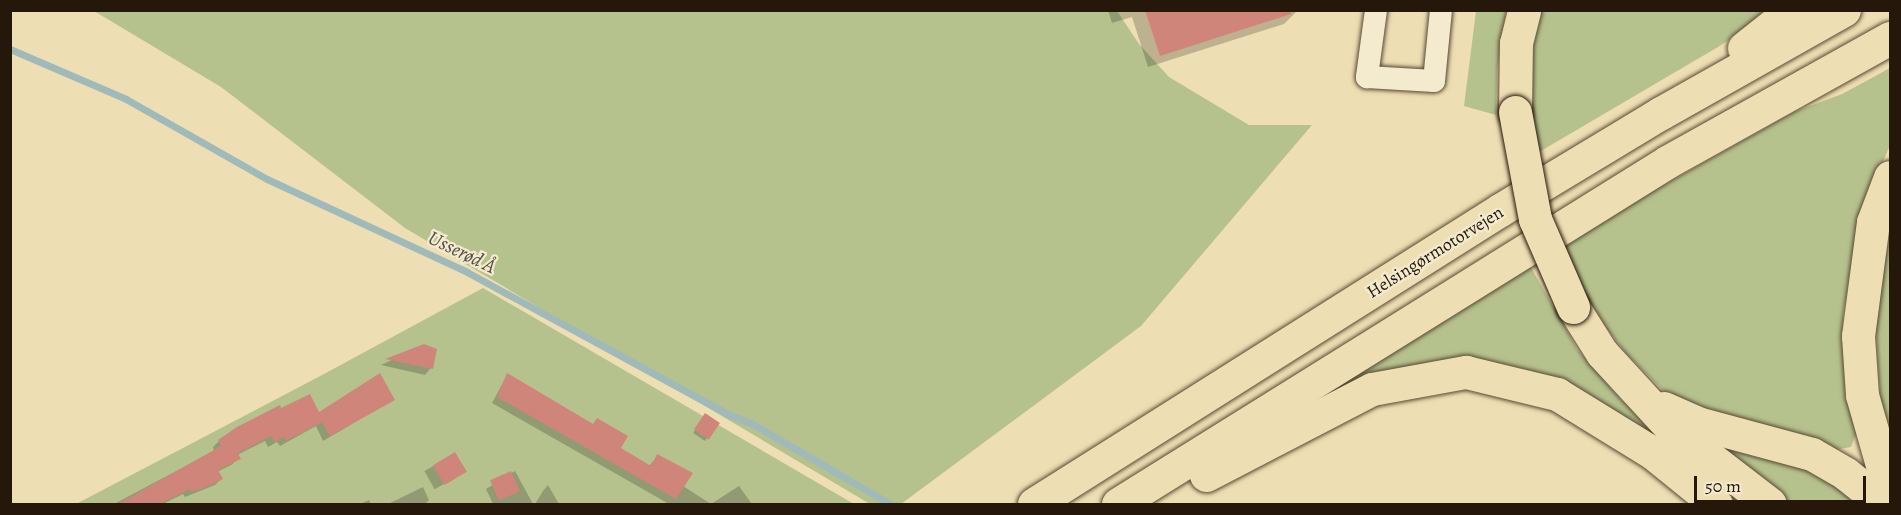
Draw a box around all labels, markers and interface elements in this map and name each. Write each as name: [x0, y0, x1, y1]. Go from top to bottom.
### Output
street label: Helsingørmotorvejen: [1363, 201, 1507, 303]
water label: Usserød Å: [424, 225, 500, 279]
scale bar: [1697, 464, 1870, 502]
text: 50 m: [1705, 474, 1741, 498]

